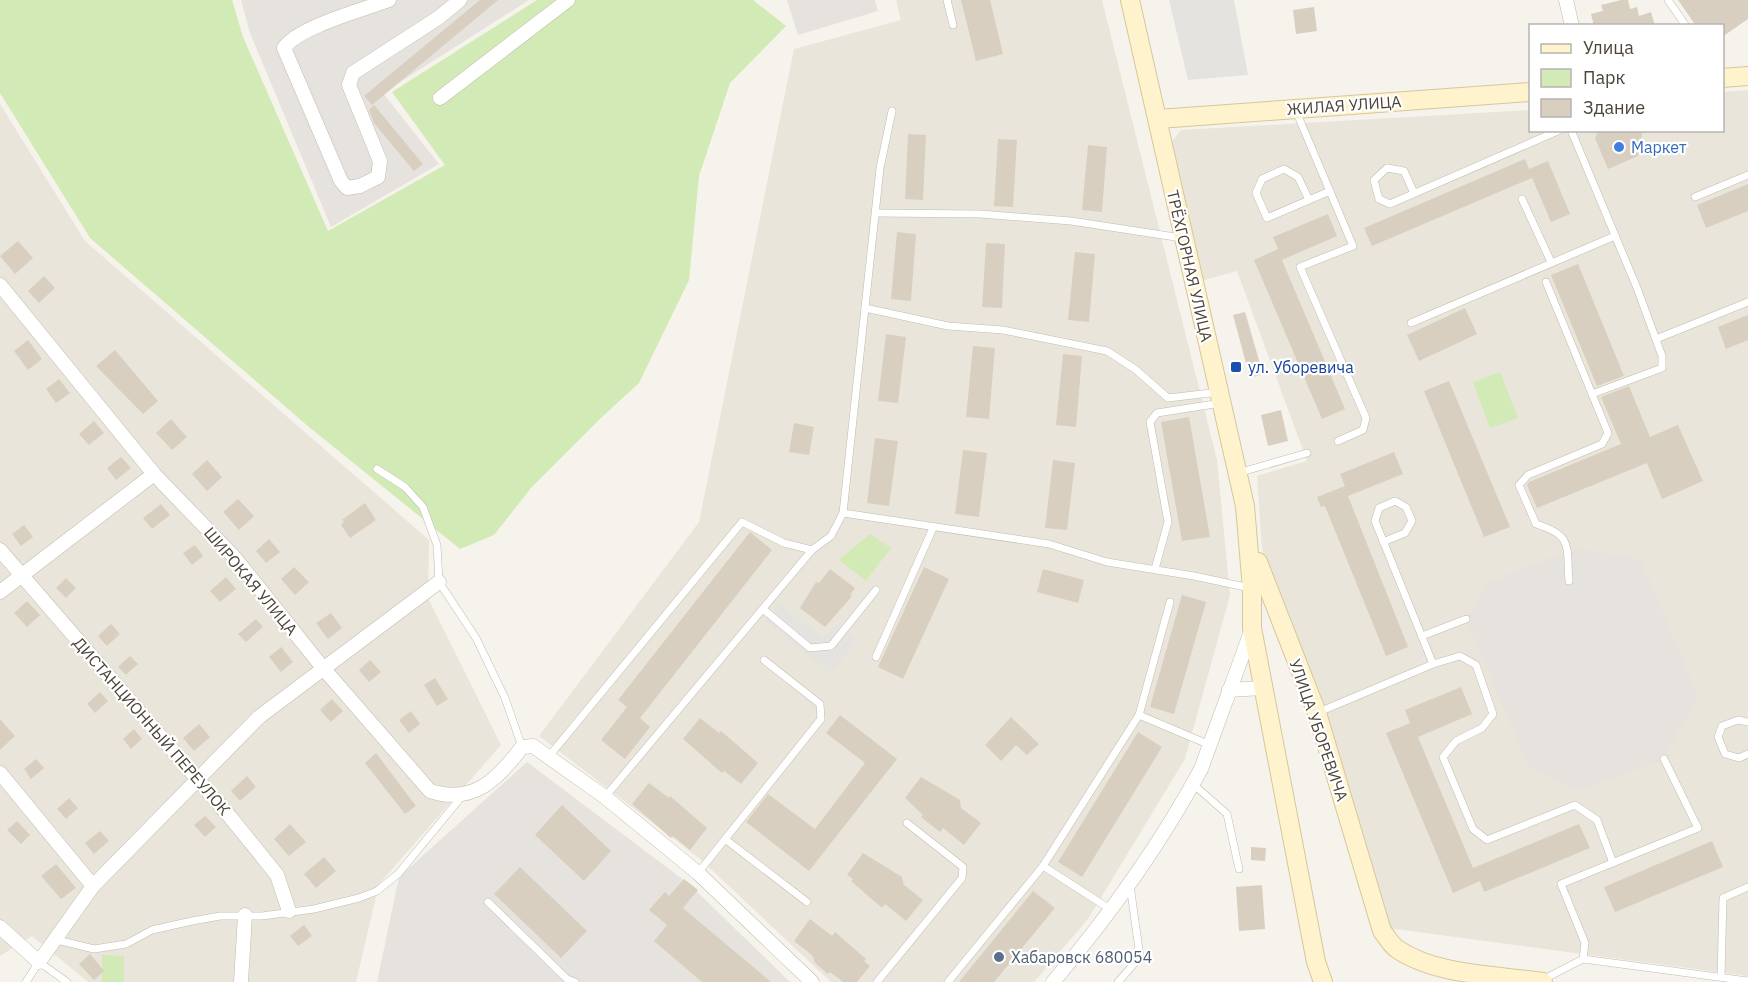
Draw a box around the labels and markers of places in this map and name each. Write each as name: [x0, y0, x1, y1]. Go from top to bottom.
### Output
place label: Маркет: [1631, 137, 1687, 157]
marker: Маркет: [1612, 140, 1626, 154]
place label: ул. Уборевича: [1248, 357, 1354, 377]
marker: ул. Уборевича: [1229, 360, 1243, 374]
place label: Хабаровск 680054: [1011, 947, 1152, 967]
marker: Хабаровск 680054: [992, 950, 1006, 964]

